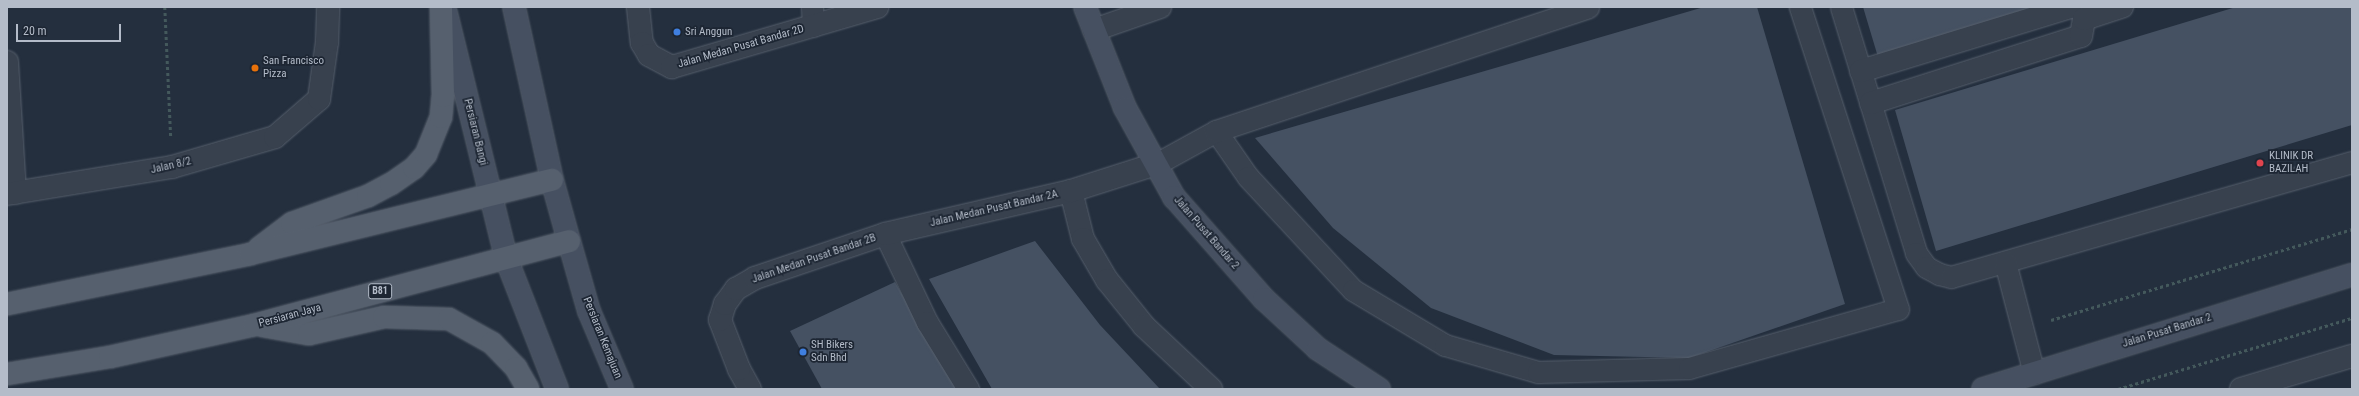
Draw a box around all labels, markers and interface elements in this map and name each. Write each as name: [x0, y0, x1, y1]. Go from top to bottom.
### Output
scale bar: [18, 16, 123, 42]
street label: Jalan Medan Pusat Bandar 2D: [676, 23, 806, 71]
text: 20 m: [23, 24, 47, 38]
place label: Sri Anggun: [685, 25, 732, 39]
marker: Sri Anggun: [672, 27, 682, 37]
place label: San Francisco Pizza: [263, 55, 324, 81]
marker: San Francisco Pizza: [250, 63, 260, 73]
street label: Persiaran Bangi: [460, 97, 490, 167]
place label: KLINIK DR BAZILAH: [2269, 150, 2313, 176]
street label: Jalan 8/2: [149, 155, 193, 177]
marker: KLINIK DR BAZILAH: [2254, 157, 2266, 169]
street label: Jalan Medan Pusat Bandar 2A: [929, 188, 1059, 230]
street label: Jalan Pusat Bandar 2: [1171, 194, 1241, 272]
street label: Jalan Medan Pusat Bandar 2B: [750, 232, 878, 286]
road number: B81: [368, 283, 392, 299]
street label: Persiaran Kemajuan: [580, 295, 624, 381]
street label: Persiaran Jaya: [257, 301, 323, 331]
street label: Jalan Pusat Bandar 2: [2121, 311, 2213, 351]
place label: SH Bikers Sdn Bhd: [811, 339, 853, 365]
marker: SH Bikers Sdn Bhd: [798, 347, 808, 357]

